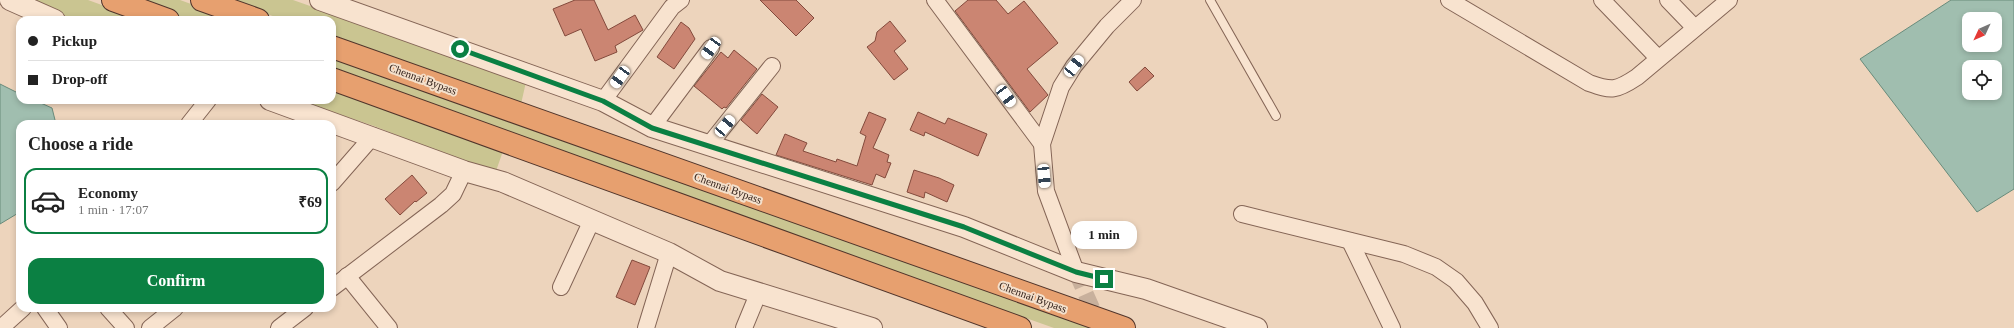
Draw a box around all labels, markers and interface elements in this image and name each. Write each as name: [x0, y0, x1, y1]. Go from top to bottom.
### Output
north arrow: [1962, 12, 2002, 52]
map controls: [1962, 12, 2002, 100]
text: Pickup: [52, 33, 97, 49]
car: [699, 35, 723, 61]
route start: [451, 40, 469, 58]
car: [1062, 53, 1086, 79]
button: locate: [1962, 60, 2002, 100]
street label: Chennai Bypass: [387, 61, 459, 97]
car: [608, 64, 632, 90]
text: Drop-off: [52, 71, 108, 87]
car: [994, 83, 1018, 109]
car: [713, 113, 737, 139]
text: Choose a ride: [28, 134, 133, 154]
car: [1037, 164, 1051, 188]
street label: Chennai Bypass: [692, 170, 764, 206]
icon: car: [30, 183, 66, 219]
text: Economy: [78, 185, 138, 201]
text: ₹69: [298, 194, 322, 210]
text: 1 min · 17:07: [78, 202, 148, 217]
callout: 1 min: [1071, 221, 1137, 249]
text: 1 min: [1088, 227, 1120, 242]
button: Confirm: [28, 258, 324, 304]
route end: [1095, 270, 1113, 288]
street label: Chennai Bypass: [997, 279, 1069, 315]

